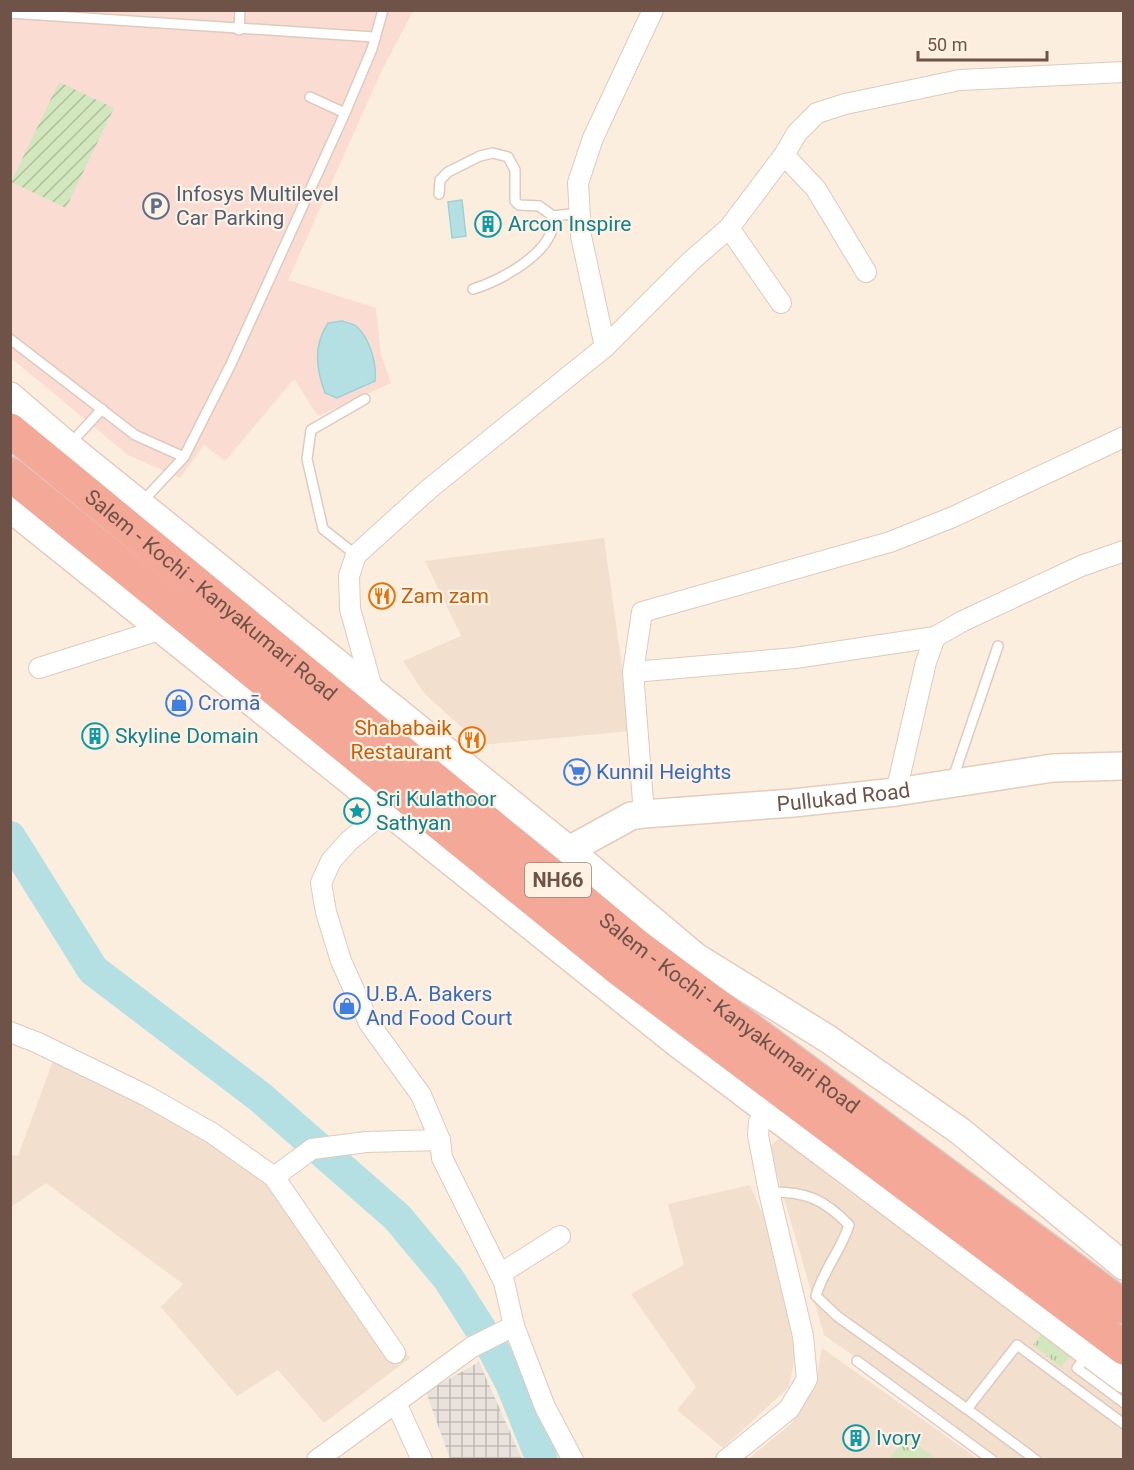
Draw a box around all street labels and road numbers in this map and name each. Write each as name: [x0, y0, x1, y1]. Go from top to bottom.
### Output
street label: Salem - Kochi - Kanyakumari Road: [80, 485, 341, 706]
street label: Pullukad Road: [776, 778, 912, 816]
road number: NH66: [525, 863, 591, 897]
street label: Salem - Kochi - Kanyakumari Road: [594, 908, 864, 1118]

